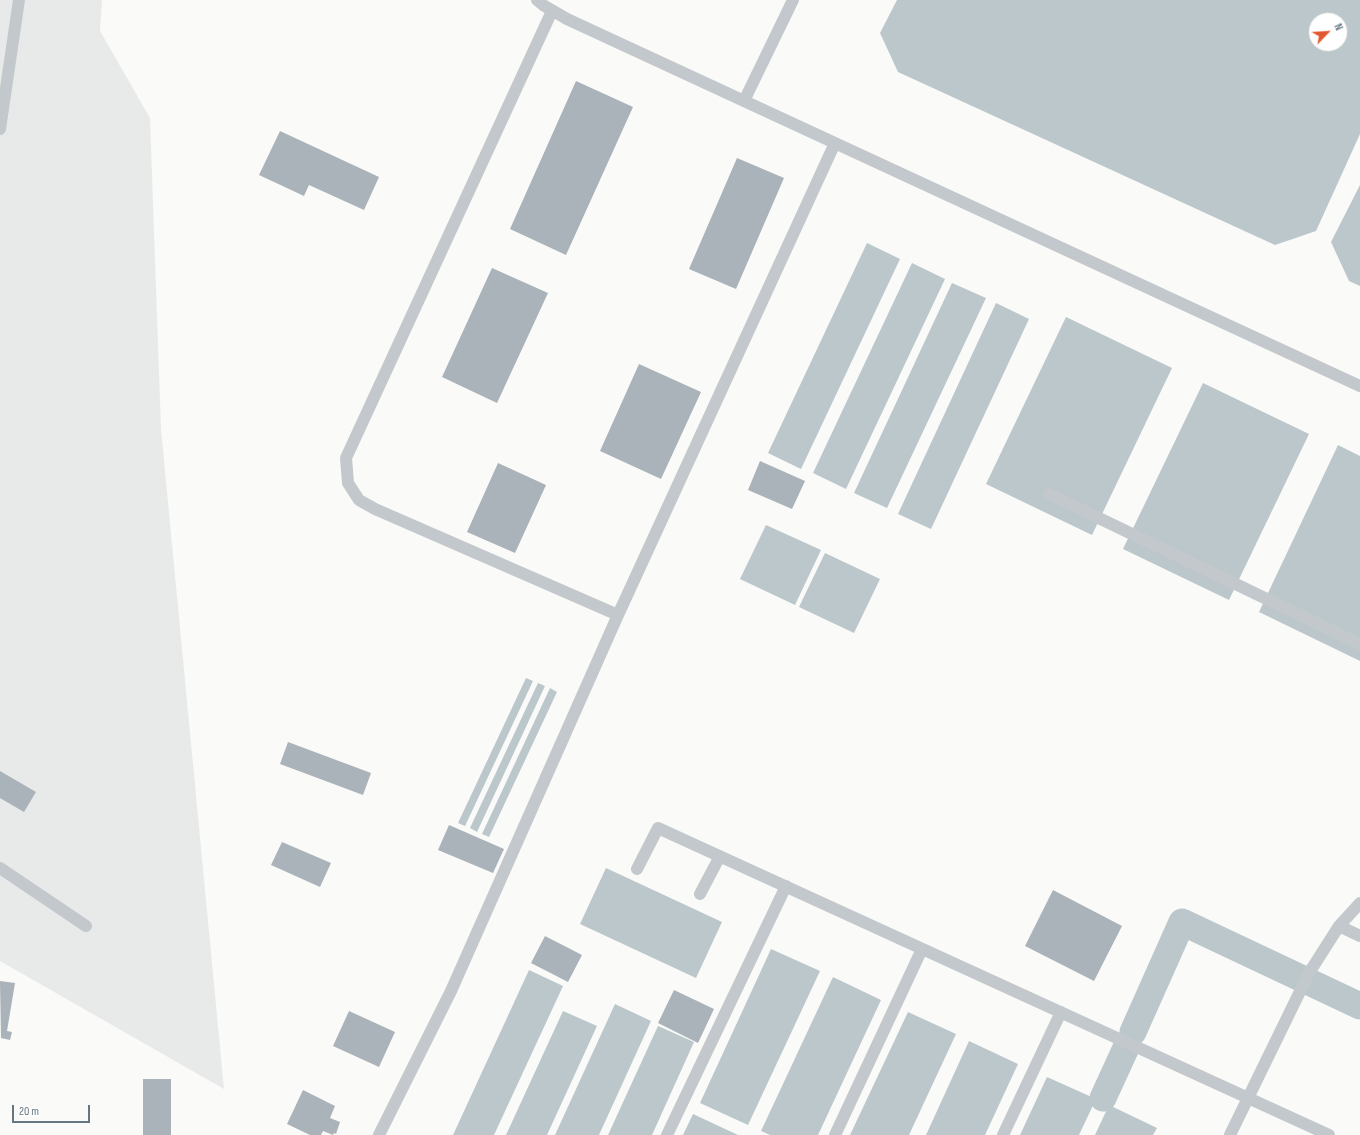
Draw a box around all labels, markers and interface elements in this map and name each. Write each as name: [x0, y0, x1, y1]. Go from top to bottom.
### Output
north arrow: [1308, 12, 1348, 52]
text: N: [1331, 22, 1346, 33]
scale bar: [14, 1097, 92, 1123]
text: 20 m: [19, 1104, 39, 1119]

